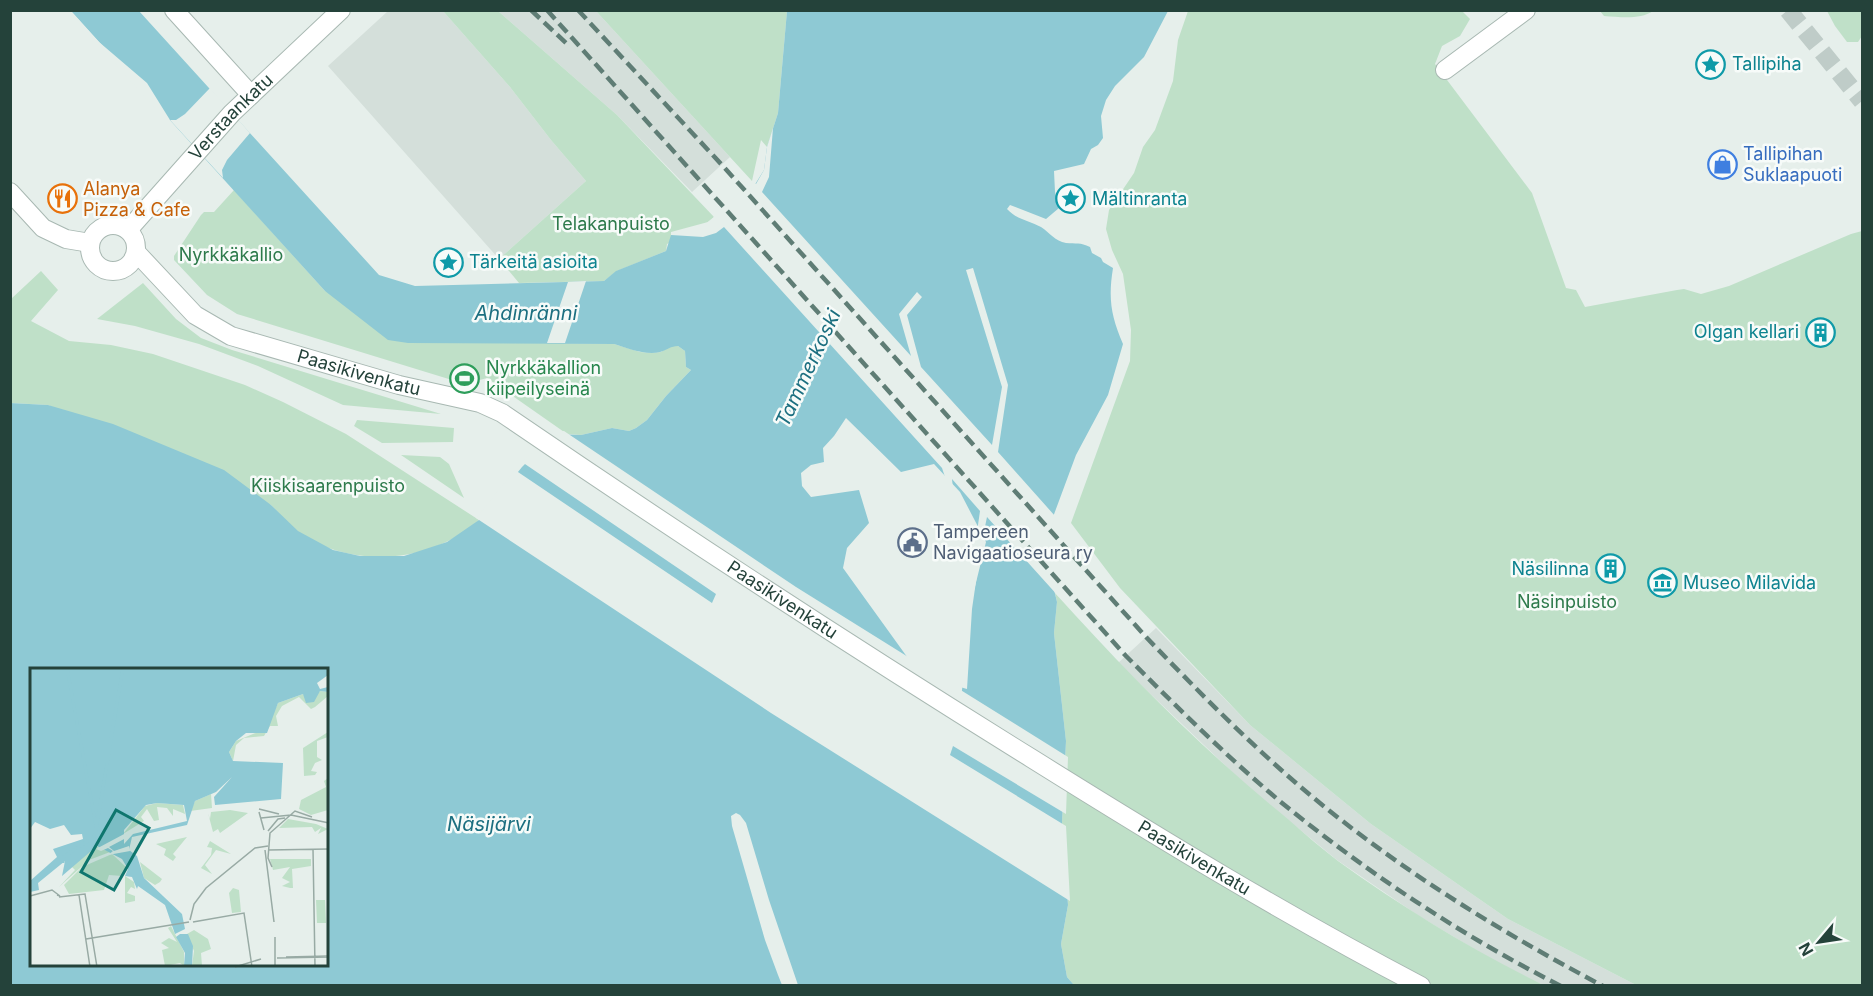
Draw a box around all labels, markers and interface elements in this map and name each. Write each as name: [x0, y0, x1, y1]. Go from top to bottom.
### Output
place icon: Tallipiha: [1695, 48, 1727, 80]
place label: Tallipiha: [1732, 53, 1802, 74]
street label: Verstaankatu: [184, 69, 277, 164]
place label: Tallipihan Suklaapuoti: [1743, 143, 1842, 185]
shop icon: Tallipihan Suklaapuoti: [1706, 148, 1738, 180]
place label: Alanya Pizza & Cafe: [83, 178, 190, 220]
restaurant icon: Alanya Pizza & Cafe: [46, 183, 78, 215]
place icon: Mältinranta: [1055, 183, 1087, 215]
place label: Mältinranta: [1092, 188, 1187, 209]
park label: Telakanpuisto: [552, 213, 670, 234]
park label: Nyrkkäkallio: [179, 244, 283, 265]
place icon: Tärkeitä asioita: [432, 246, 464, 278]
place label: Tärkeitä asioita: [469, 251, 598, 272]
water label: Ahdinränni: [474, 301, 579, 325]
water label: Tammerkoski: [770, 304, 846, 431]
building icon: Olgan kellari: [1804, 316, 1836, 348]
place label: Olgan kellari: [1694, 321, 1799, 342]
street label: Paasikivenkatu: [295, 345, 423, 399]
place label: Nyrkkäkallion kiipeilyseinä: [486, 357, 601, 399]
sports icon: Nyrkkäkallion kiipeilyseinä: [449, 362, 481, 394]
park label: Kiiskisaarenpuisto: [251, 475, 405, 496]
place label: Tampereen Navigaatioseura ry: [933, 521, 1093, 563]
public building icon: Tampereen Navigaatioseura ry: [896, 526, 928, 558]
building icon: Näsilinna: [1594, 553, 1626, 585]
street label: Paasikivenkatu: [723, 556, 842, 643]
place label: Näsilinna: [1511, 558, 1589, 579]
museum icon: Museo Milavida: [1646, 567, 1678, 599]
place label: Museo Milavida: [1683, 572, 1816, 593]
park label: Näsinpuisto: [1517, 591, 1617, 612]
inset map: [30, 668, 328, 966]
water label: Näsijärvi: [447, 812, 532, 836]
street label: Paasikivenkatu: [1134, 816, 1254, 899]
north arrow: [1789, 912, 1849, 972]
text: N: [1794, 939, 1818, 959]

